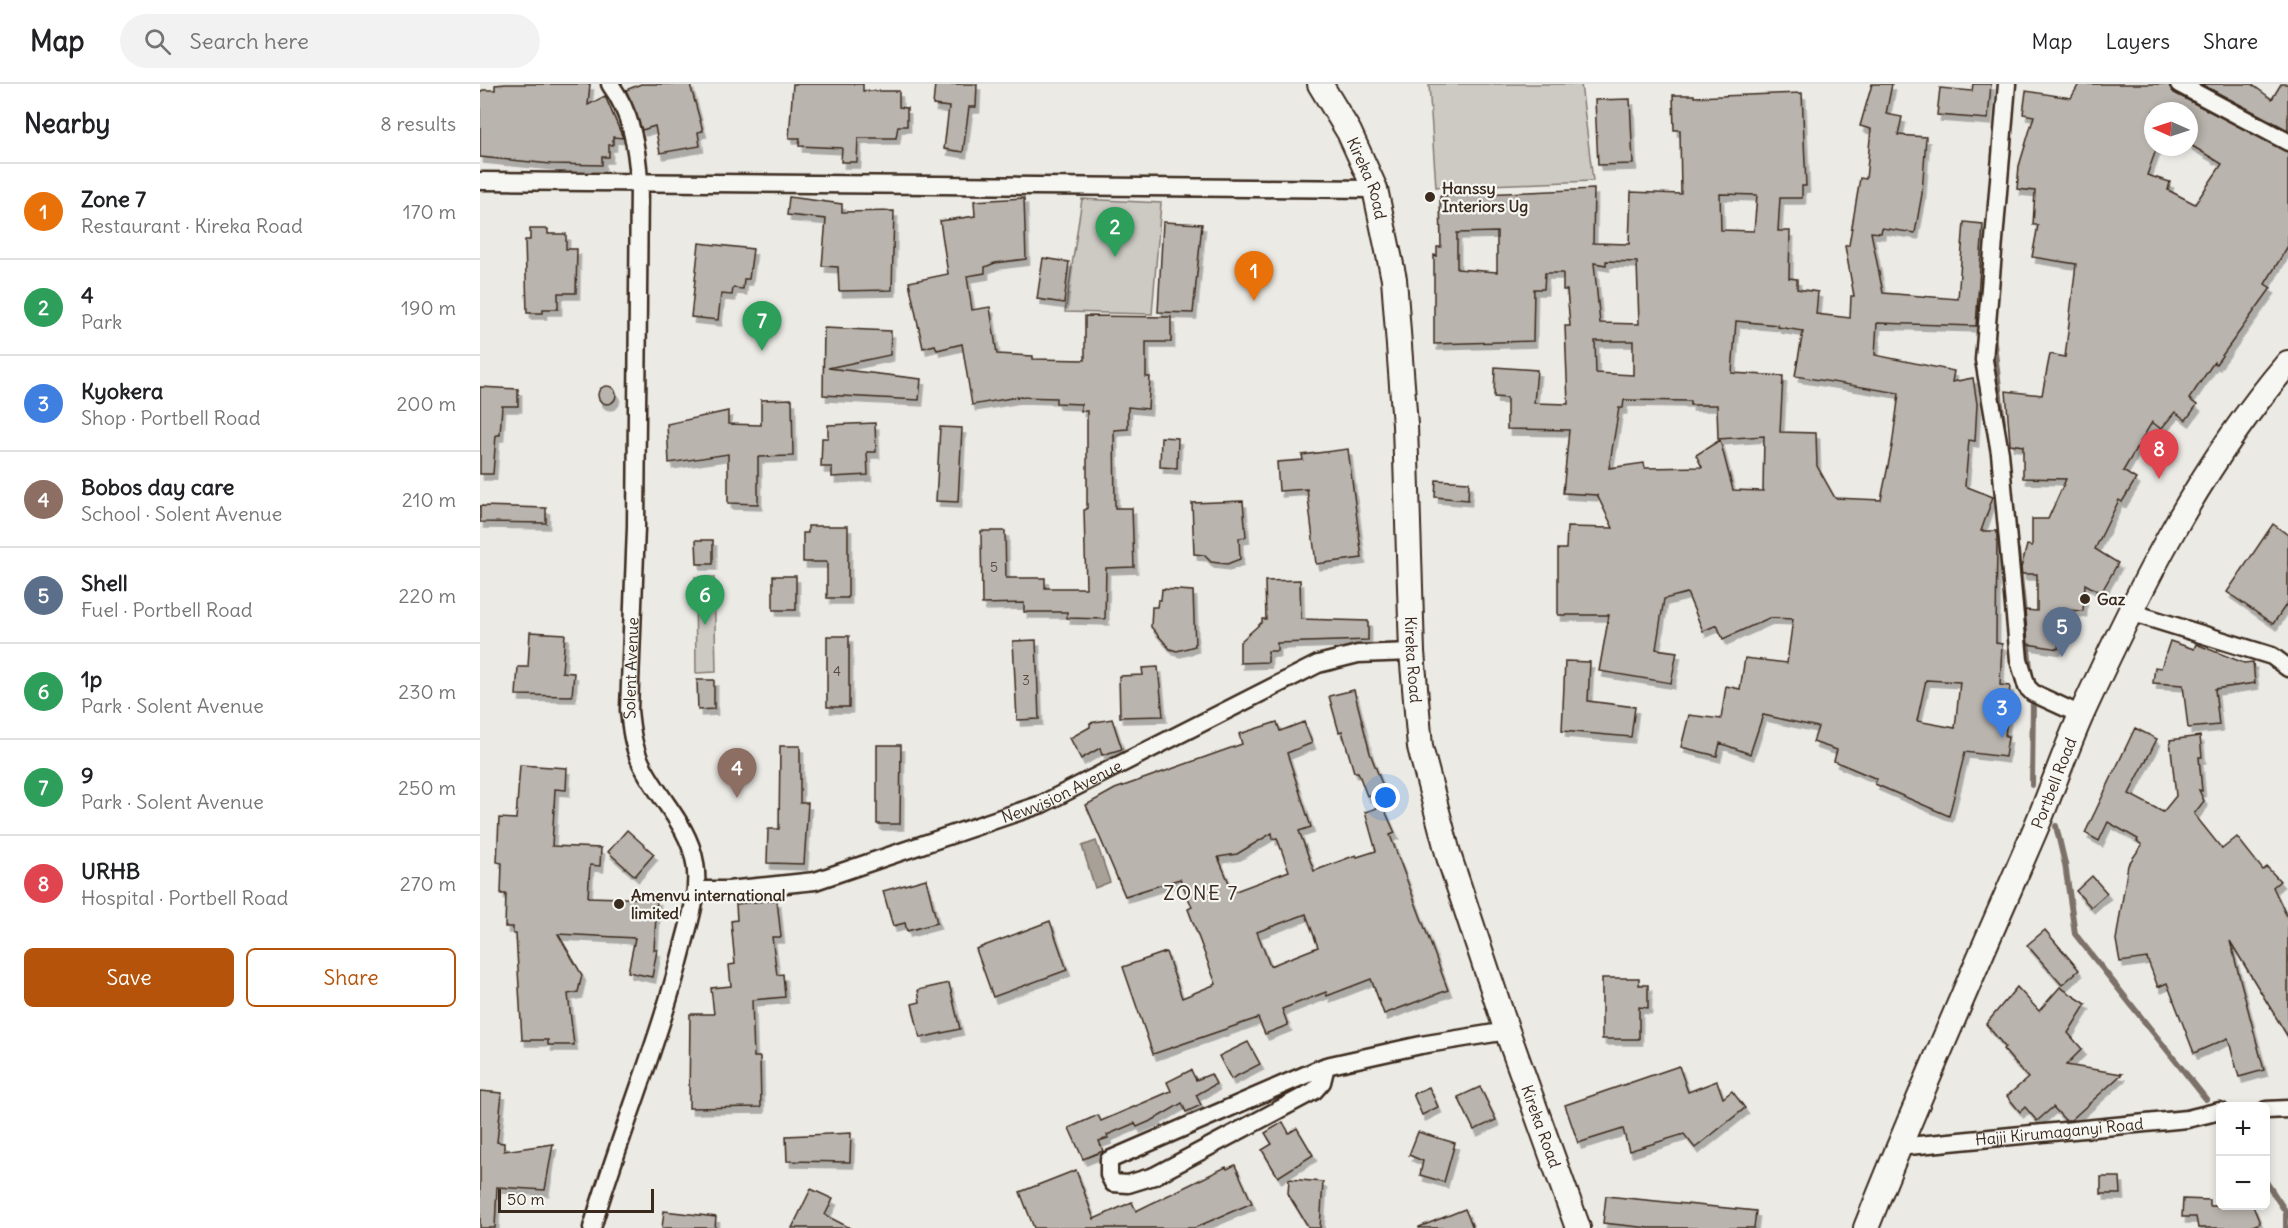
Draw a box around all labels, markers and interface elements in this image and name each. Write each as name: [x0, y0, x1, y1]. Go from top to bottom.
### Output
search box: [120, 14, 540, 68]
text: Map: [30, 23, 84, 59]
icon: search: [141, 25, 174, 58]
text: Search here: [189, 27, 309, 55]
text: Map: [2032, 28, 2072, 55]
text: Layers: [2105, 28, 2170, 55]
text: Share: [2203, 28, 2258, 55]
north arrow: [2144, 102, 2198, 156]
text: Nearby: [24, 107, 110, 140]
text: 8 results: [380, 111, 456, 136]
street label: Kireka Road: [1343, 134, 1391, 221]
place label: Hanssy Interiors Ug: [1442, 178, 1528, 217]
text: Zone 7: [81, 185, 146, 213]
marker: Hanssy Interiors Ug: [1423, 190, 1437, 204]
text: 1: [40, 199, 47, 224]
text: 170 m: [403, 199, 456, 224]
pin: 2: [1096, 208, 1134, 257]
text: Restaurant · Kireka Road: [81, 213, 303, 238]
pin: 1: [1234, 252, 1274, 301]
text: 4: [81, 281, 94, 309]
text: 2: [38, 295, 49, 320]
text: 190 m: [401, 295, 456, 320]
pin: 7: [742, 302, 782, 351]
text: Park: [81, 309, 122, 334]
text: Kyokera: [81, 377, 163, 405]
text: 3: [38, 391, 49, 416]
text: 200 m: [396, 391, 456, 416]
text: Shop · Portbell Road: [81, 405, 260, 430]
pin: 8: [2140, 430, 2178, 479]
text: Bobos day care: [81, 473, 234, 501]
text: 4: [38, 487, 49, 512]
text: 210 m: [402, 487, 456, 512]
text: School · Solent Avenue: [81, 501, 282, 526]
house number: 5: [990, 558, 998, 576]
text: Shell: [81, 569, 128, 597]
pin: 6: [686, 576, 724, 625]
text: 5: [38, 583, 49, 608]
text: 220 m: [399, 583, 456, 608]
place label: Gaz: [2097, 589, 2126, 609]
marker: Gaz: [2078, 592, 2092, 606]
text: Fuel · Portbell Road: [81, 597, 253, 622]
pin: 5: [2042, 608, 2082, 657]
street label: Kireka Road: [1401, 616, 1426, 704]
street label: Solent Avenue: [619, 617, 643, 720]
house number: 4: [833, 662, 841, 680]
text: 1p: [81, 665, 102, 693]
house number: 3: [1022, 671, 1030, 689]
text: 6: [38, 679, 49, 704]
text: 230 m: [398, 679, 456, 704]
pin: 3: [1982, 688, 2021, 738]
text: Park · Solent Avenue: [81, 693, 264, 718]
street label: Portbell Road: [2027, 734, 2081, 832]
pin: 4: [718, 748, 756, 798]
street label: Newvision Avenue: [999, 755, 1125, 827]
text: 9: [81, 761, 94, 789]
text: 7: [39, 775, 48, 800]
text: 250 m: [398, 775, 456, 800]
your location: [1371, 783, 1400, 812]
text: Park · Solent Avenue: [81, 789, 264, 814]
text: URHB: [81, 857, 140, 885]
text: 8: [38, 871, 49, 896]
text: 270 m: [400, 871, 456, 896]
district label: ZONE 7: [1163, 880, 1239, 905]
text: Hospital · Portbell Road: [81, 885, 288, 910]
place label: Amenvu international limited: [631, 885, 785, 923]
marker: Amenvu international limited: [612, 897, 626, 911]
button: Save: [24, 948, 234, 1007]
button: Share: [246, 948, 456, 1007]
street label: Kireka Road: [1517, 1082, 1565, 1170]
map controls: [2216, 1102, 2270, 1210]
button: +: [2216, 1102, 2270, 1156]
street label: Hajji Kirumaganyi Road: [1974, 1113, 2144, 1149]
button: −: [2216, 1156, 2270, 1210]
scale bar: [498, 1186, 654, 1214]
text: 50 m: [507, 1189, 545, 1209]

